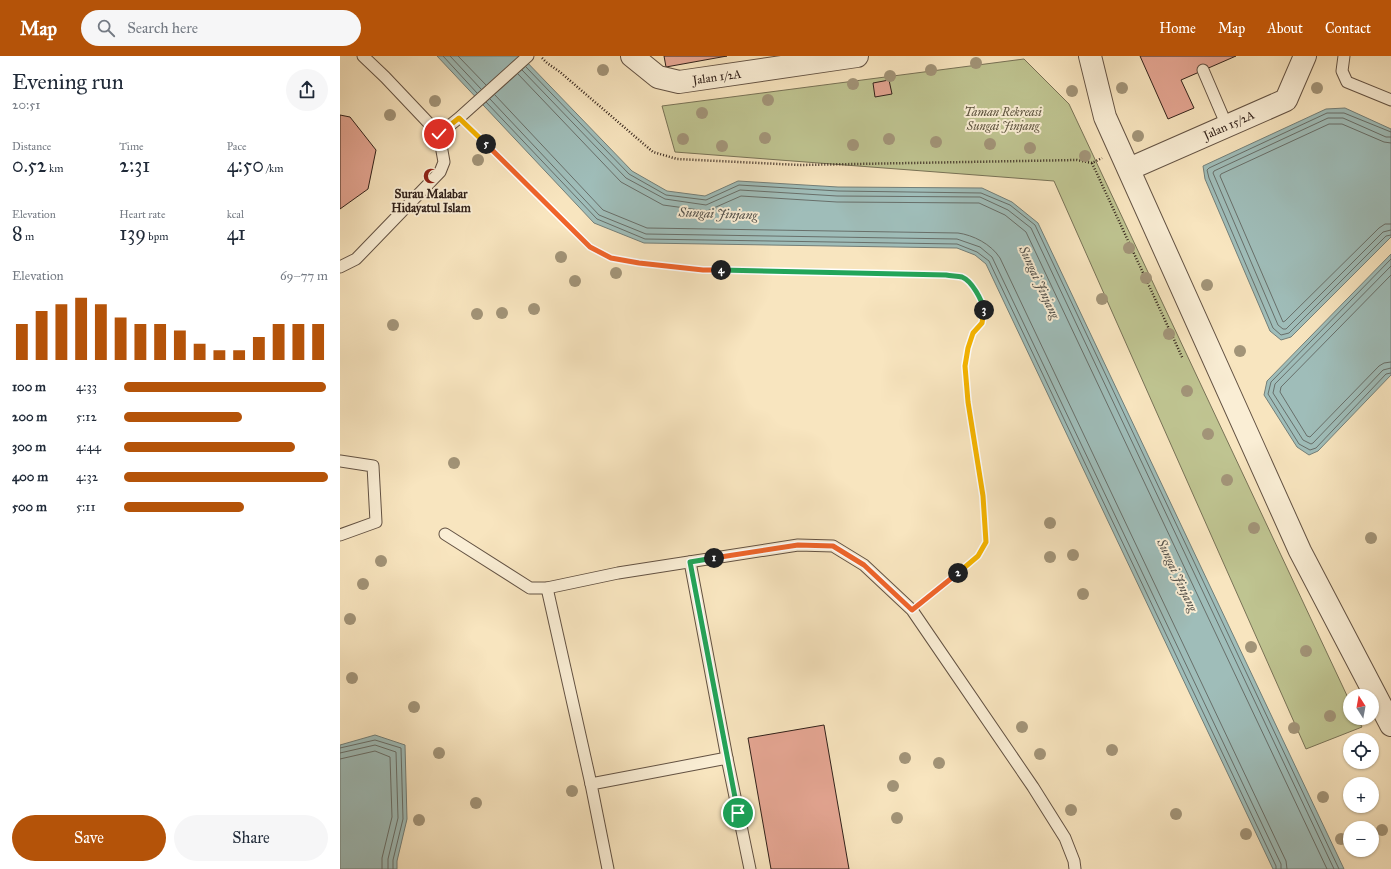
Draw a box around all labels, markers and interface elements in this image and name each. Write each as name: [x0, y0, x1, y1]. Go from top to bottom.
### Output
search box: [81, 10, 361, 46]
text: Map: [20, 17, 57, 40]
icon: search: [95, 17, 117, 39]
text: Search here: [127, 19, 198, 37]
text: Home: [1159, 20, 1196, 37]
text: Map: [1218, 20, 1245, 37]
text: About: [1267, 20, 1303, 37]
text: Contact: [1325, 20, 1371, 37]
street label: Jalan 1/2A: [690, 67, 742, 89]
text: Evening run: [12, 68, 124, 95]
button: share: [286, 69, 328, 111]
text: 20:51: [12, 97, 40, 113]
park label: Taman Rekreasi Sungai Jinjang: [964, 105, 1042, 134]
street label: Jalan 15/2A: [1200, 108, 1257, 144]
pin: [422, 117, 456, 151]
icon: check: [428, 123, 450, 145]
pin: 5: [476, 134, 496, 154]
text: 5: [483, 137, 489, 150]
text: Distance: [12, 140, 51, 153]
text: Time: [119, 140, 144, 153]
text: Pace: [227, 140, 247, 153]
text: 0.52: [12, 153, 47, 177]
text: 2:31: [119, 153, 150, 177]
text: 4:50: [227, 153, 264, 177]
text: km: [47, 162, 63, 175]
text: /km: [264, 162, 283, 175]
mosque icon: Surau Malabar Hidayatul Islam: [422, 167, 440, 185]
place label: Surau Malabar Hidayatul Islam: [391, 187, 472, 216]
water label: Sungai Jinjang: [677, 205, 759, 223]
text: Elevation: [12, 208, 56, 221]
text: Heart rate: [119, 208, 166, 221]
text: kcal: [227, 208, 244, 221]
text: 8: [12, 221, 23, 245]
text: 139: [119, 221, 146, 245]
text: 41: [227, 221, 246, 245]
text: m: [23, 230, 34, 243]
text: bpm: [146, 230, 168, 243]
water label: Sungai Jinjang: [1015, 242, 1063, 322]
pin: 4: [711, 260, 731, 280]
text: 4: [718, 263, 724, 276]
text: Elevation: [12, 268, 64, 284]
text: 69–77 m: [280, 268, 328, 284]
pin: 3: [974, 300, 994, 320]
text: 3: [982, 303, 986, 316]
text: 100 m: [12, 379, 46, 395]
text: 4:33: [76, 379, 97, 395]
text: 200 m: [12, 409, 47, 425]
text: 5:12: [76, 409, 97, 425]
text: 300 m: [12, 439, 46, 455]
text: 4:44: [76, 439, 101, 455]
text: 400 m: [12, 469, 48, 485]
text: 4:32: [76, 469, 98, 485]
text: 500 m: [12, 499, 47, 515]
text: 5:11: [76, 499, 96, 515]
water label: Sungai Jinjang: [1153, 535, 1201, 615]
pin: 1: [704, 548, 724, 568]
text: 1: [712, 551, 716, 564]
pin: 2: [948, 563, 968, 583]
text: 2: [955, 566, 961, 579]
north arrow: [1343, 689, 1379, 725]
map controls: [1343, 689, 1379, 857]
button: locate: [1343, 733, 1379, 769]
button: +: [1343, 777, 1379, 813]
pin: [721, 796, 755, 830]
icon: arrive: [727, 802, 749, 824]
button: Save: [12, 815, 166, 861]
button: Share: [174, 815, 328, 861]
button: −: [1343, 821, 1379, 857]

